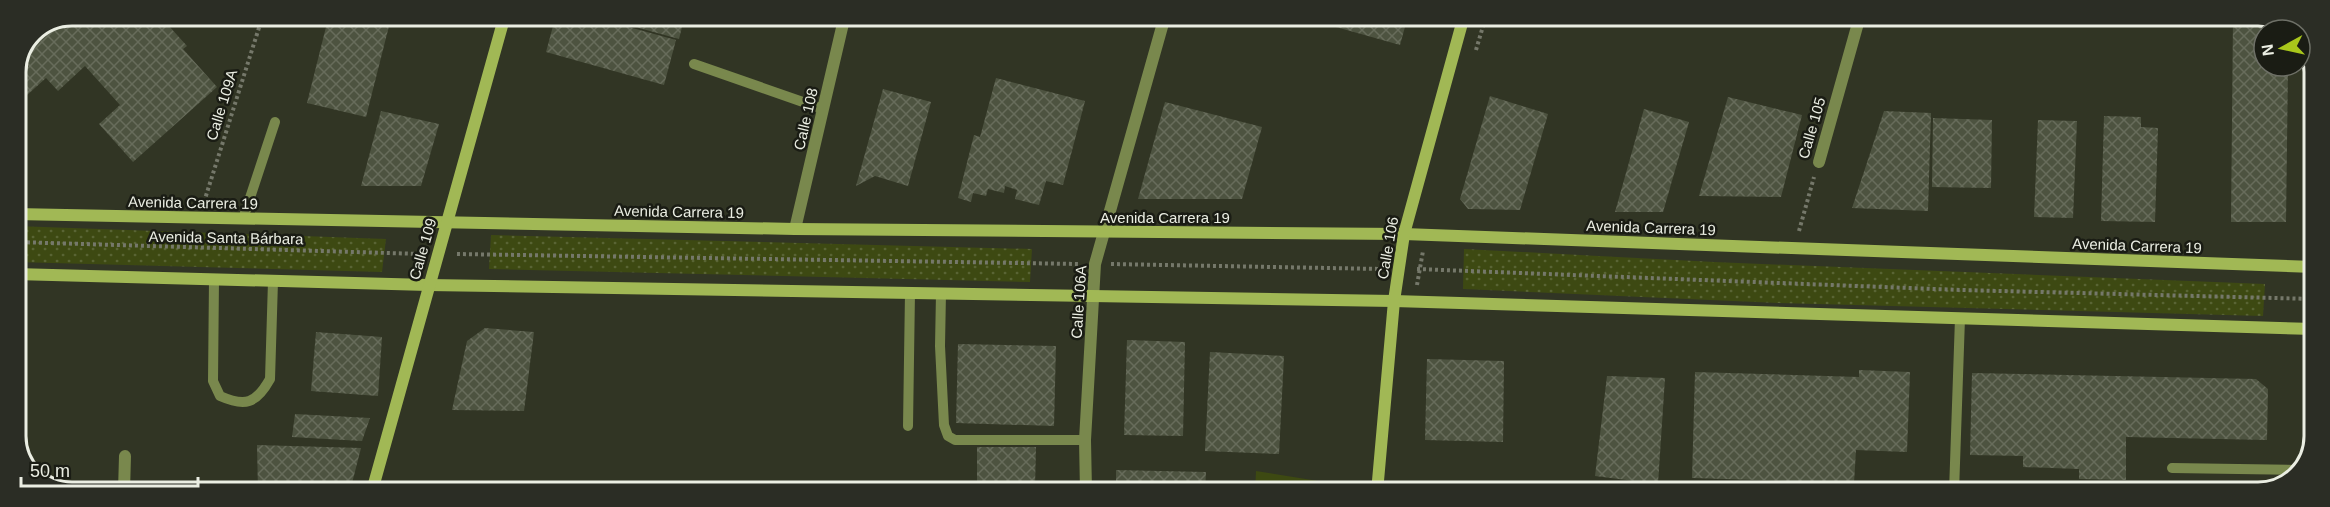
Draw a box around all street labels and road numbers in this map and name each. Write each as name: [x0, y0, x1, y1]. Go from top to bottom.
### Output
street label: Calle 109A: [203, 67, 240, 142]
street label: Calle 108: [790, 86, 821, 152]
street label: Calle 105: [1795, 95, 1828, 161]
street label: Avenida Carrera 19: [128, 193, 258, 212]
street label: Avenida Carrera 19: [614, 202, 744, 221]
street label: Avenida Carrera 19: [1100, 209, 1230, 226]
street label: Calle 106: [1374, 215, 1401, 281]
street label: Calle 109: [406, 216, 439, 282]
street label: Avenida Carrera 19: [1586, 217, 1716, 238]
street label: Avenida Santa Bárbara: [148, 228, 304, 247]
street label: Avenida Carrera 19: [2072, 235, 2202, 256]
street label: Calle 106A: [1067, 265, 1090, 339]

